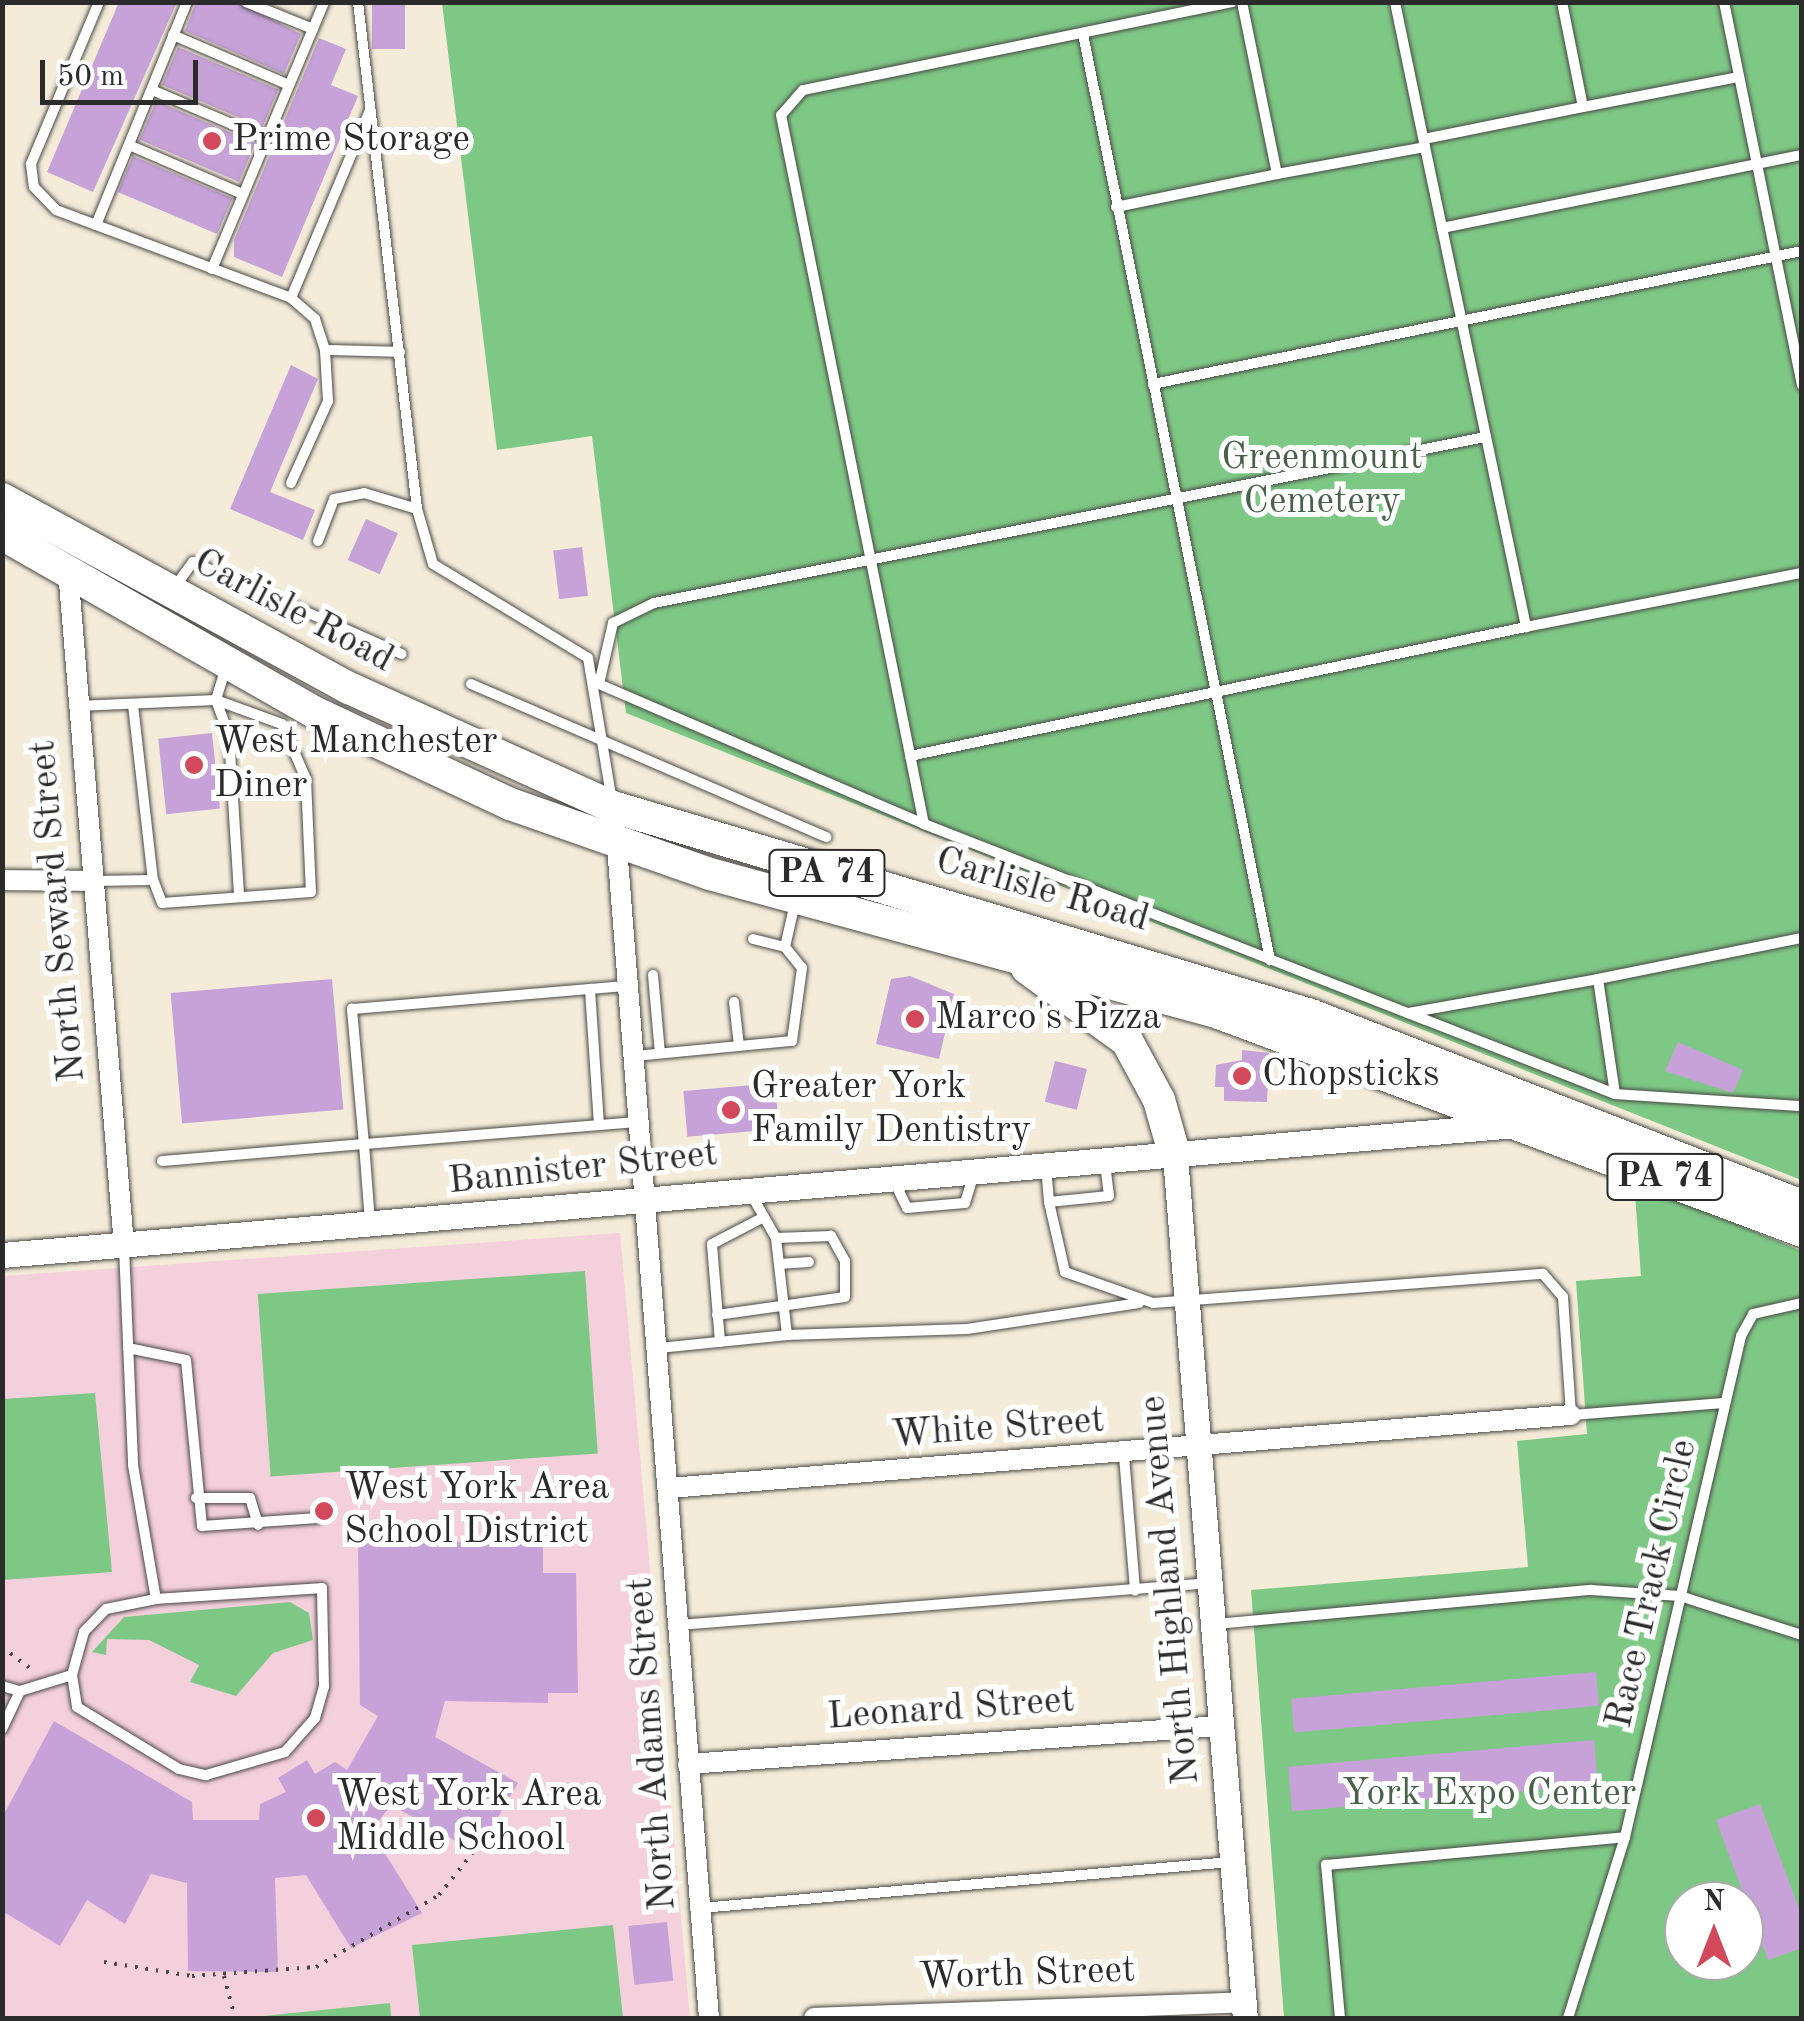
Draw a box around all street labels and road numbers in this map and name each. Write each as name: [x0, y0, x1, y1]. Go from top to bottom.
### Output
street label: Carlisle Road: [185, 540, 401, 684]
street label: North Seward Street: [21, 738, 97, 1084]
street label: Carlisle Road: [930, 839, 1154, 943]
road number: PA 74: [767, 843, 887, 903]
street label: Bannister Street: [446, 1132, 720, 1206]
road number: PA 74: [1605, 1147, 1725, 1207]
street label: North Highland Avenue: [1131, 1394, 1211, 1786]
street label: White Street: [890, 1399, 1106, 1459]
street label: Race Track Circle: [1598, 1435, 1708, 1733]
street label: North Adams Street: [619, 1576, 687, 1912]
street label: Leonard Street: [826, 1679, 1076, 1741]
street label: Worth Street: [918, 1948, 1136, 2002]

